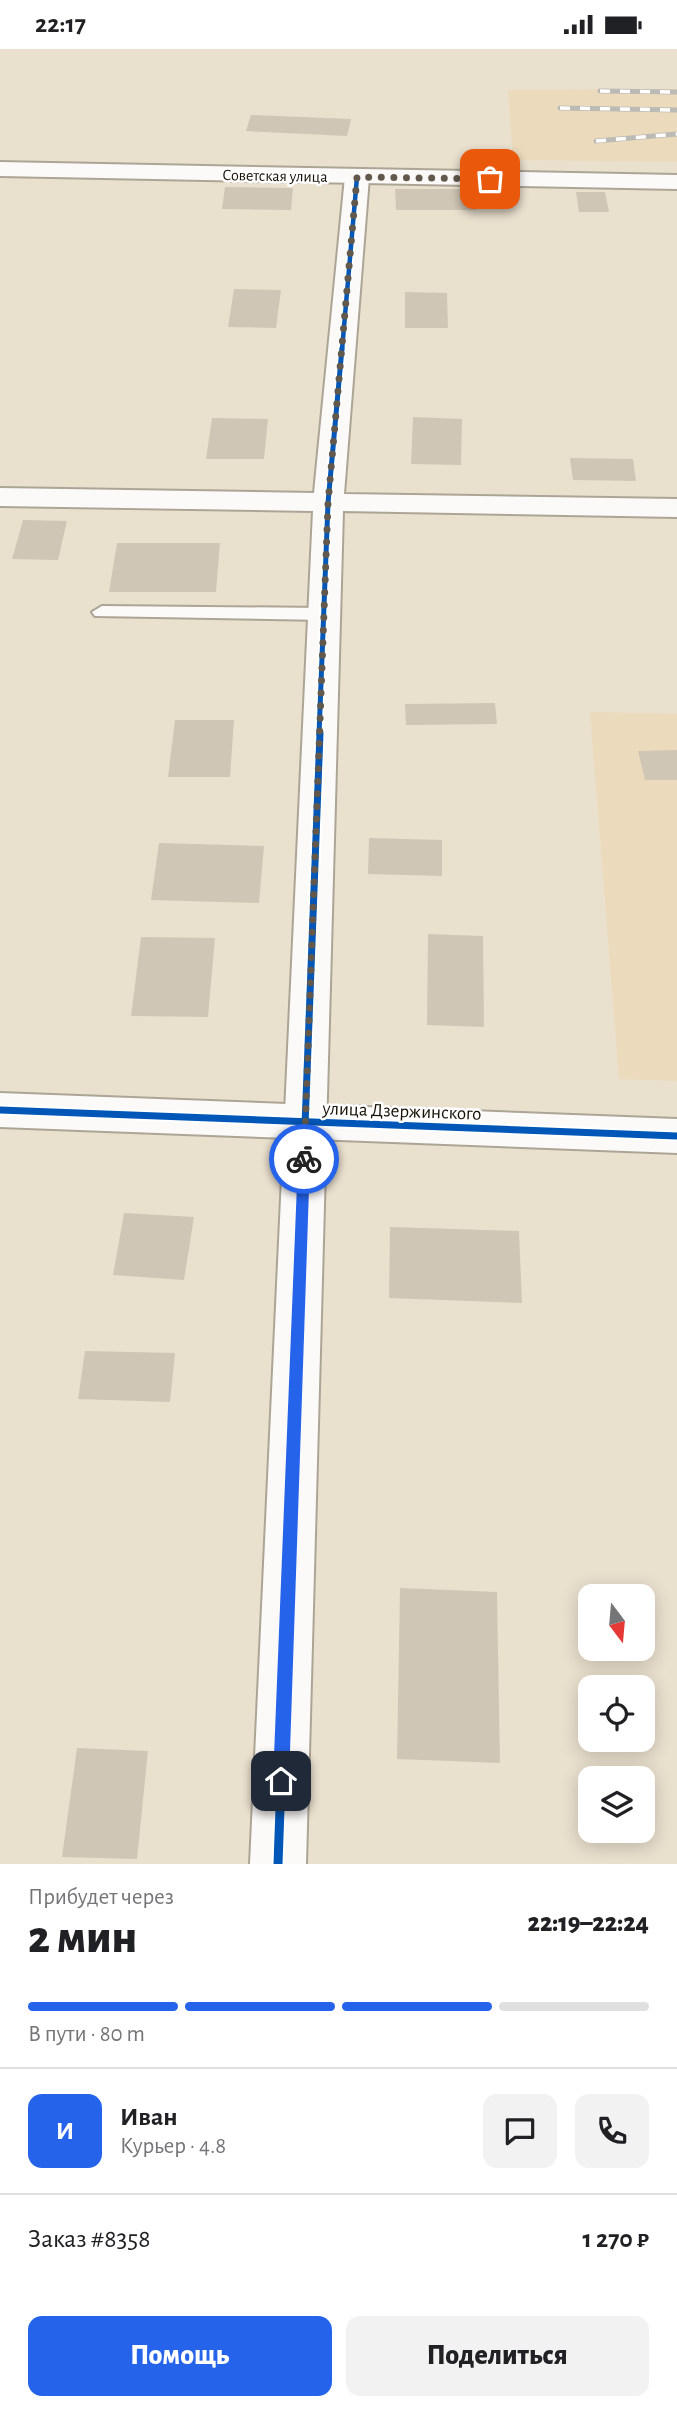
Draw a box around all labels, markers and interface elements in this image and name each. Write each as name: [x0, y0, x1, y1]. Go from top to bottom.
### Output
text: 22:17: [35, 11, 86, 37]
pin: [460, 149, 520, 209]
icon: bag: [471, 160, 509, 198]
street label: Советская улица: [222, 167, 328, 186]
street label: улица Дзержинского: [321, 1099, 482, 1124]
courier: [269, 1124, 339, 1194]
icon: bike: [285, 1140, 323, 1178]
north arrow: [578, 1584, 654, 1661]
map controls: [578, 1584, 655, 1843]
button: locate: [578, 1675, 655, 1752]
pin: [251, 1751, 311, 1811]
icon: home: [262, 1762, 300, 1800]
button: layers: [578, 1766, 655, 1843]
text: Прибудет через: [28, 1886, 174, 1909]
text: 22:19–22:24: [527, 1910, 649, 1936]
text: 2 мин: [28, 1915, 137, 1961]
text: В пути · 80 m: [28, 2023, 145, 2046]
button: chat: [483, 2094, 557, 2168]
button: phone: [575, 2094, 649, 2168]
text: Иван: [120, 2104, 178, 2130]
text: И: [56, 2118, 74, 2144]
text: Курьер · 4.8: [120, 2135, 226, 2158]
text: Заказ #8358: [28, 2226, 151, 2252]
text: 1 270 ₽: [583, 2226, 649, 2252]
button: Помощь: [28, 2316, 332, 2396]
button: Поделиться: [346, 2316, 649, 2396]

